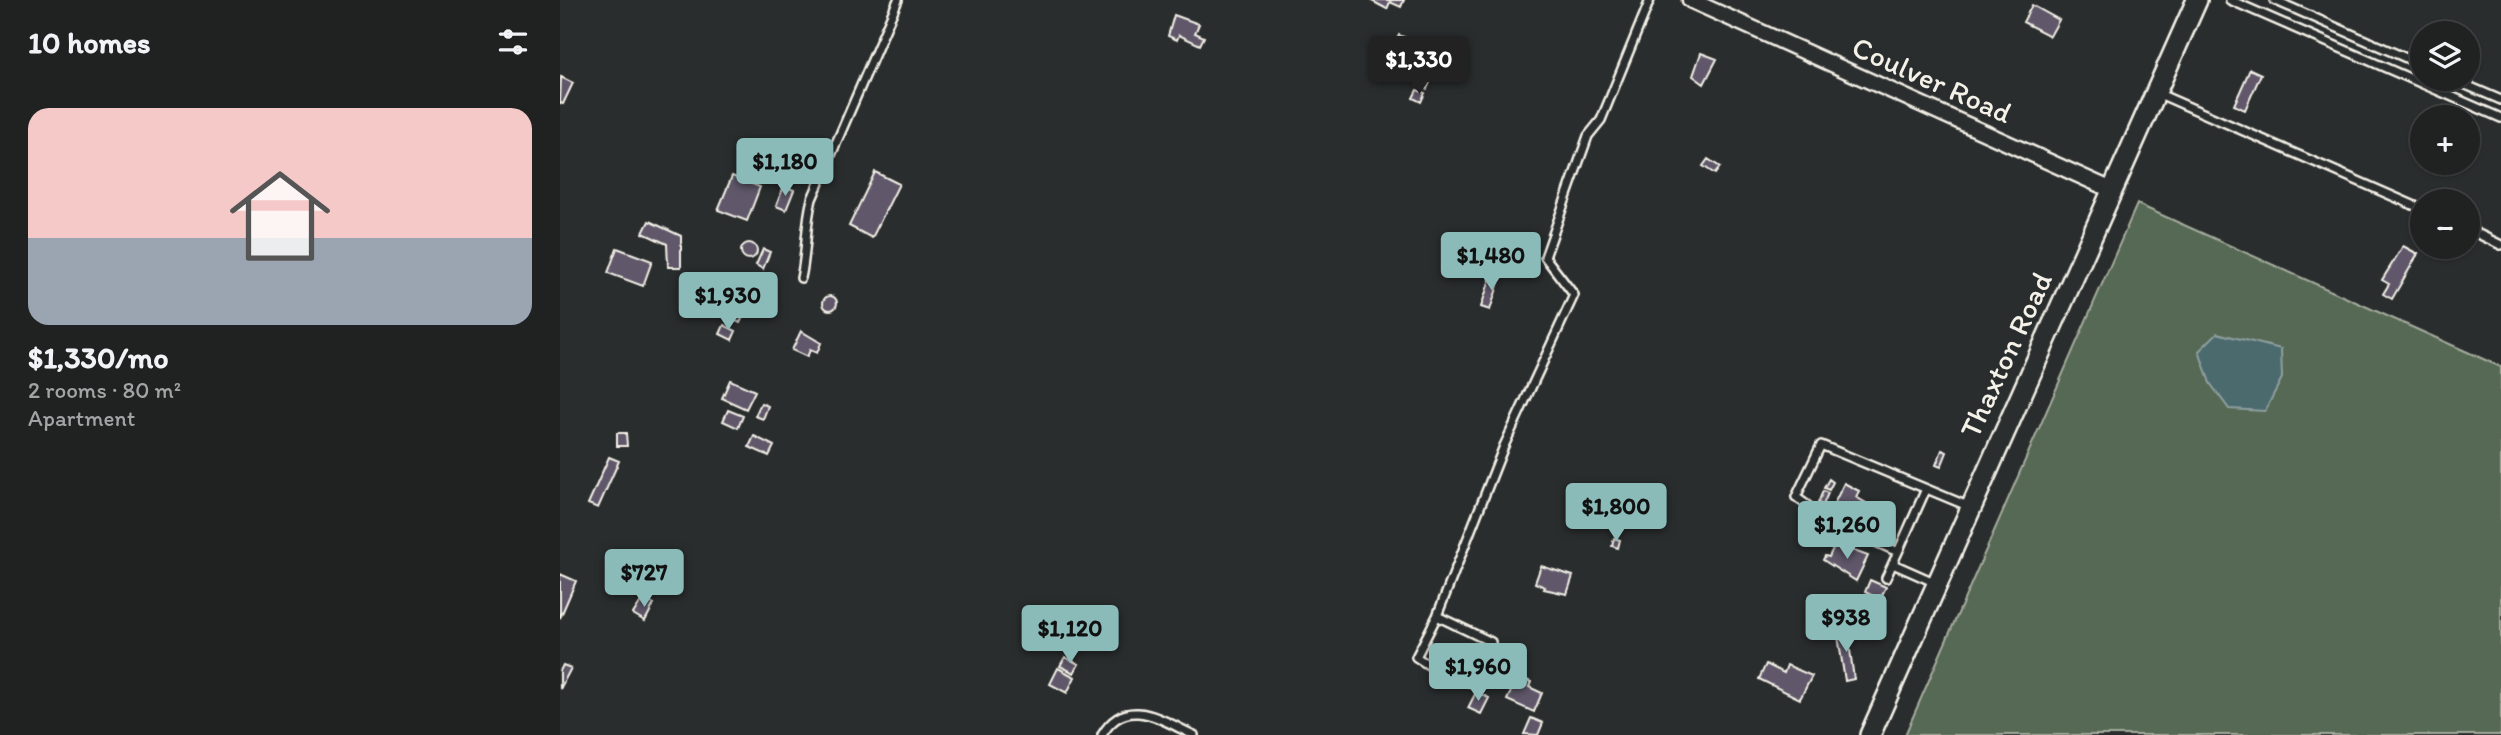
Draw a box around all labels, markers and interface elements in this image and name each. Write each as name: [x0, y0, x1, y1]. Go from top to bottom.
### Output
map controls: [2410, 21, 2480, 259]
button: layers: [2410, 21, 2480, 91]
icon: filters: [494, 23, 532, 61]
text: 10 homes: [28, 24, 151, 61]
street label: Coulver Road: [1846, 28, 2018, 131]
pin: $1,330: [1362, 36, 1476, 96]
text: $1,330: [1385, 45, 1453, 73]
button: +: [2410, 105, 2480, 175]
pin: $1,180: [728, 138, 842, 198]
text: $1,180: [752, 147, 818, 175]
icon: home: [217, 153, 343, 279]
button: −: [2410, 189, 2480, 259]
pin: $1,480: [1434, 232, 1548, 292]
text: $1,480: [1457, 241, 1525, 269]
street label: Thaxton Road: [1951, 266, 2060, 443]
pin: $1,930: [671, 272, 785, 332]
text: $1,930: [695, 281, 761, 309]
text: $1,330/mo: [28, 339, 169, 376]
text: 2 rooms · 80 m²: [28, 376, 181, 404]
text: Apartment: [28, 404, 135, 432]
pin: $1,800: [1559, 484, 1673, 543]
text: $1,800: [1582, 492, 1650, 520]
pin: $1,260: [1790, 502, 1904, 561]
text: $1,260: [1814, 510, 1880, 538]
pin: $727: [603, 550, 685, 609]
text: $727: [621, 558, 667, 586]
pin: $938: [1805, 594, 1887, 654]
text: $938: [1822, 603, 1870, 631]
pin: $1,120: [1013, 606, 1127, 665]
text: $1,120: [1038, 614, 1102, 642]
pin: $1,960: [1421, 644, 1535, 703]
text: $1,960: [1445, 652, 1511, 680]

